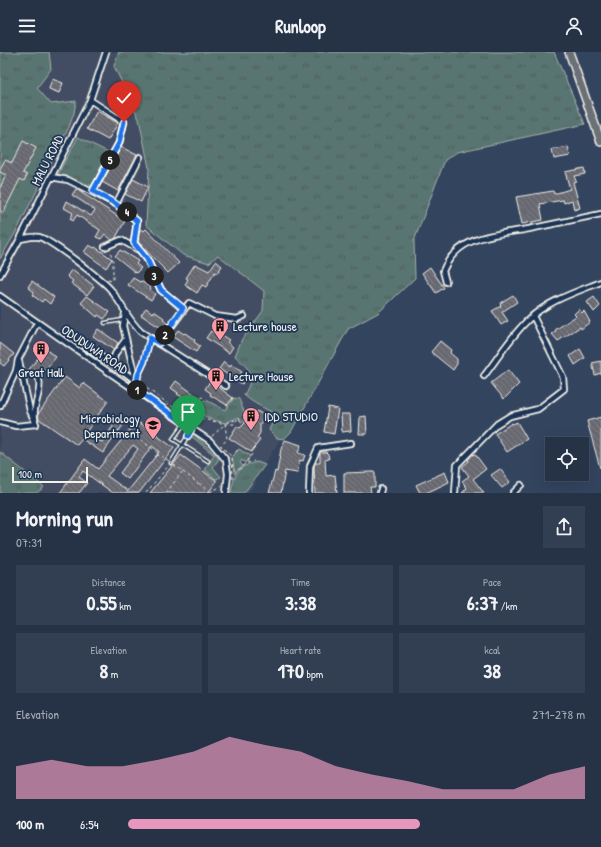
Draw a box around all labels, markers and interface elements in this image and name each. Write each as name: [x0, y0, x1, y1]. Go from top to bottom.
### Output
text: Runloop: [275, 14, 326, 39]
icon: menu: [16, 15, 38, 37]
icon: person: [563, 15, 585, 37]
pin: [107, 81, 141, 122]
icon: check: [113, 87, 135, 109]
street label: MALU ROAD: [27, 131, 68, 188]
pin: 5: [100, 150, 120, 170]
text: 5: [108, 153, 112, 167]
pin: 4: [117, 202, 137, 222]
text: 4: [125, 205, 129, 219]
pin: 3: [144, 266, 164, 286]
text: 3: [152, 269, 156, 283]
building icon: Lecture house: [210, 316, 230, 341]
place label: Lecture house: [233, 317, 297, 335]
street label: ODUDUWA ROAD: [58, 320, 133, 378]
pin: 2: [155, 325, 175, 345]
text: 2: [162, 328, 168, 342]
building icon: Great Hall: [31, 339, 51, 364]
place label: Great Hall: [18, 363, 64, 381]
building icon: Lecture House: [206, 366, 226, 391]
place label: Lecture House: [229, 367, 294, 385]
pin: 1: [127, 380, 147, 400]
text: 1: [135, 383, 139, 397]
pin: [171, 395, 205, 436]
icon: arrive: [177, 401, 199, 423]
building icon: IDD STUDIO: [241, 406, 261, 431]
place label: IDD STUDIO: [264, 407, 318, 425]
place label: Microbiology Department: [81, 409, 141, 442]
school or university icon: Microbiology Department: [143, 415, 163, 440]
map controls: [545, 437, 589, 481]
button: locate: [545, 437, 589, 481]
scale bar: [12, 465, 88, 484]
text: 100 m: [18, 467, 42, 481]
text: Morning run: [16, 503, 113, 533]
button: share: [543, 506, 585, 548]
text: 07:31: [16, 533, 42, 551]
text: Distance: [92, 575, 126, 589]
text: Time: [291, 575, 310, 589]
text: Pace: [483, 575, 501, 589]
text: 0.55: [86, 589, 117, 616]
text: 3:38: [285, 589, 316, 616]
text: 6:37: [467, 589, 498, 616]
text: km: [117, 599, 131, 613]
text: /km: [498, 599, 518, 613]
text: Elevation: [91, 643, 127, 657]
text: Heart rate: [280, 643, 321, 657]
text: kcal: [484, 643, 500, 657]
text: 8: [99, 657, 108, 684]
text: 170: [278, 657, 304, 684]
text: 38: [483, 657, 501, 684]
text: m: [108, 667, 118, 681]
text: bpm: [304, 667, 323, 681]
text: Elevation: [16, 705, 59, 723]
text: 271–278 m: [532, 705, 585, 723]
text: 100 m: [16, 815, 44, 833]
text: 6:54: [80, 815, 99, 833]

